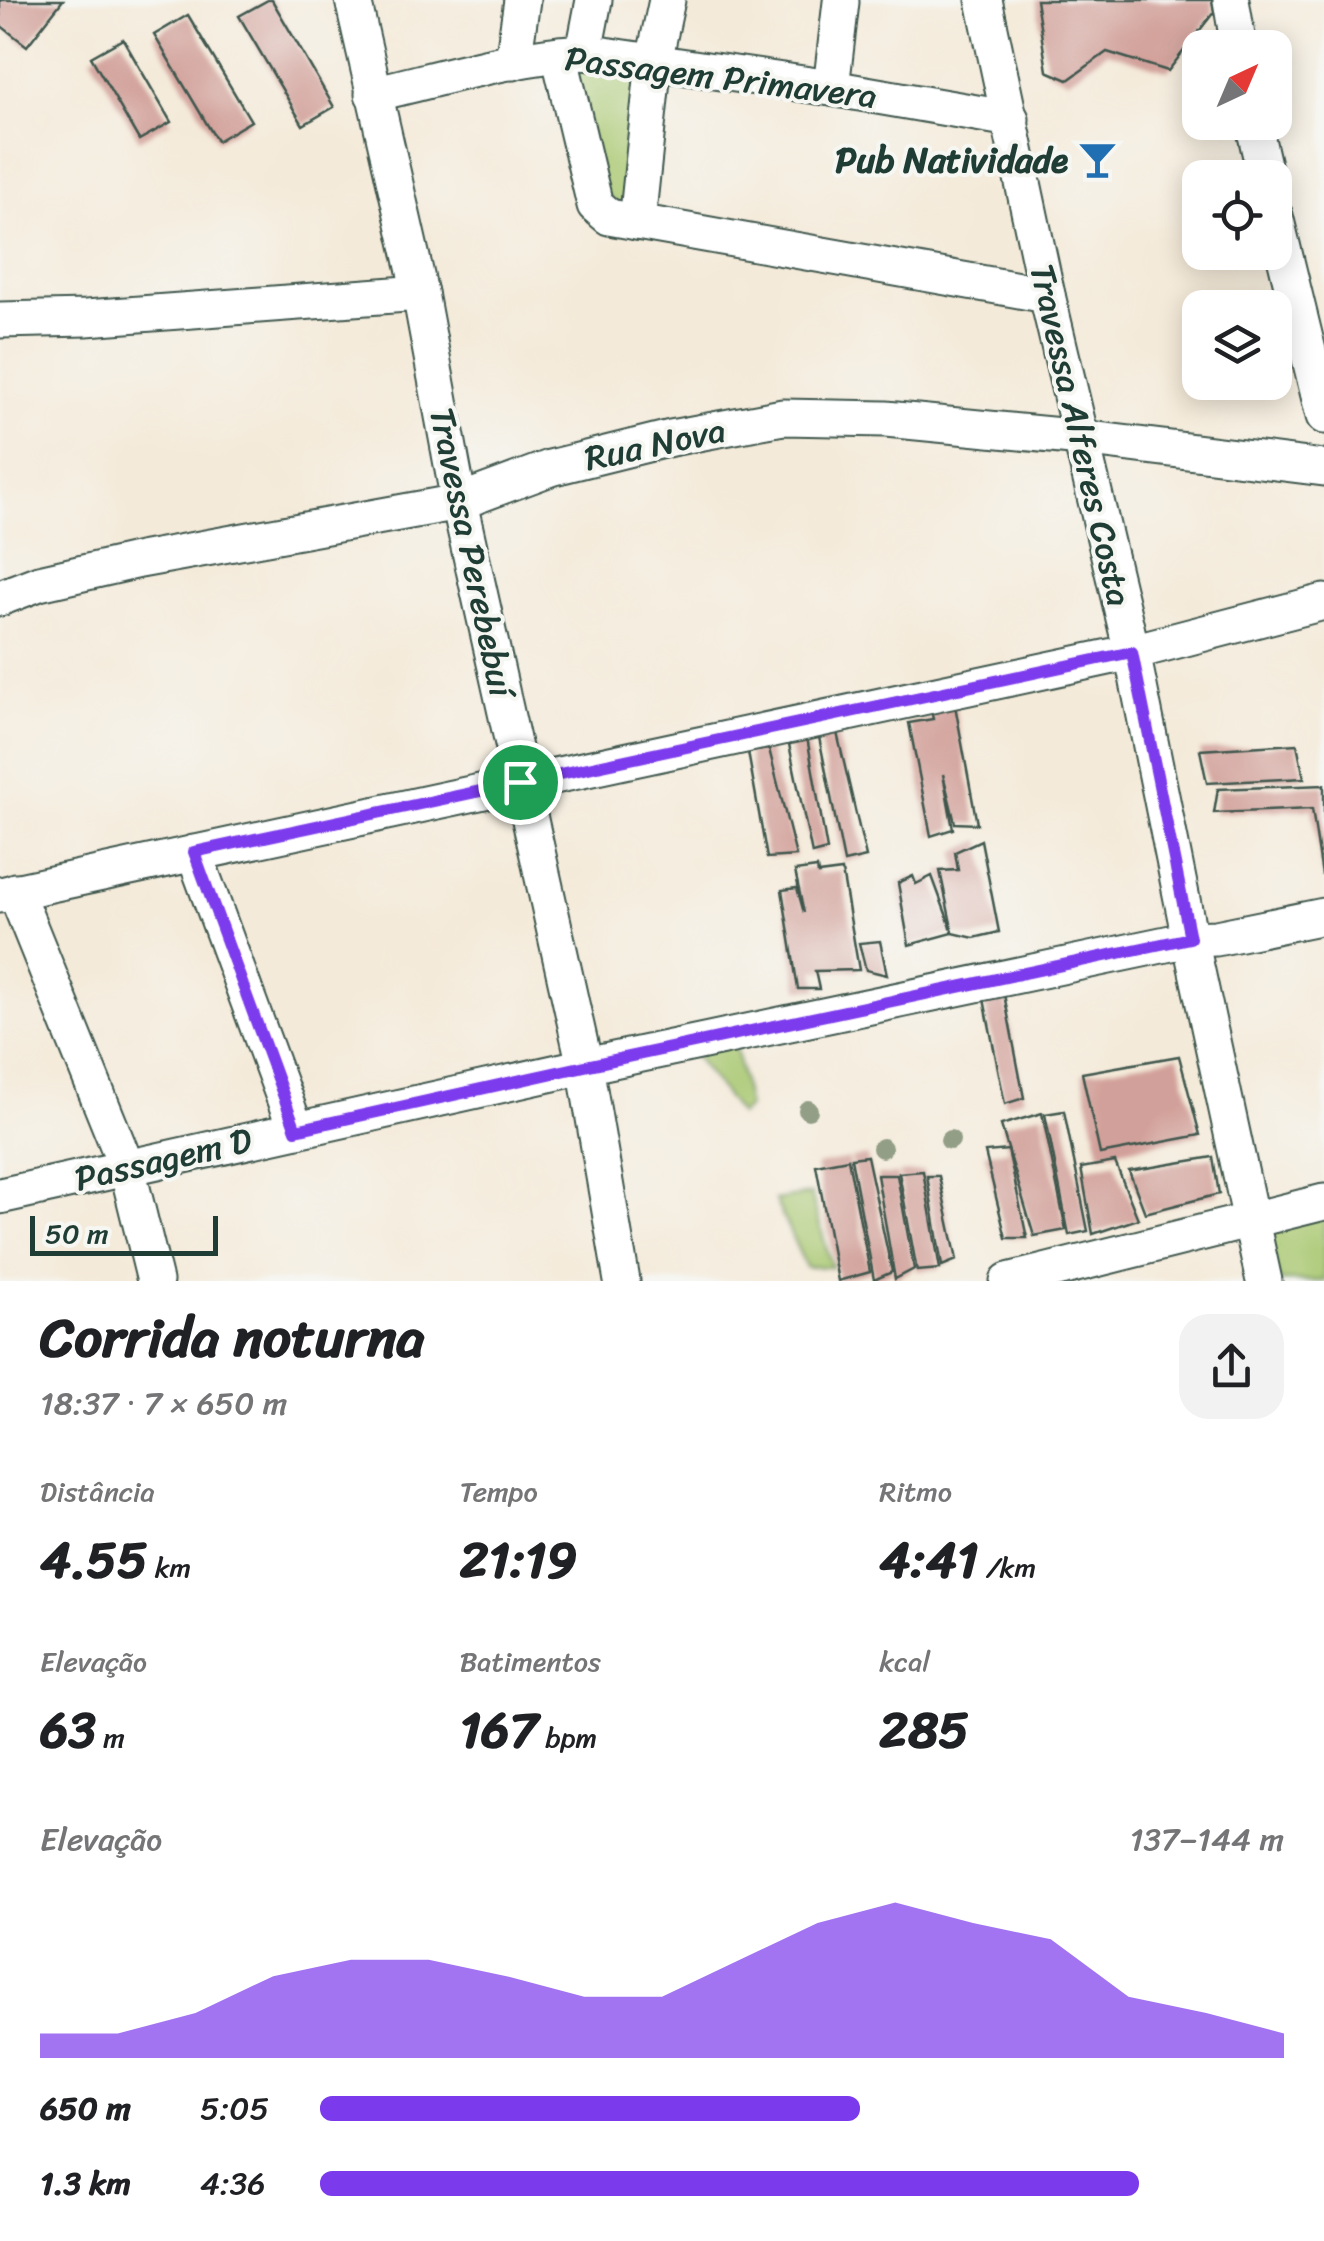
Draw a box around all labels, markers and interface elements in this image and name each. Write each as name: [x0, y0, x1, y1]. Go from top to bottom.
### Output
street label: Passagem Primavera: [561, 27, 881, 127]
north arrow: [1182, 30, 1292, 140]
map controls: [1182, 30, 1292, 400]
place label: Pub Natividade: [835, 129, 1068, 191]
bar icon: Pub Natividade: [1077, 139, 1119, 181]
button: locate: [1182, 160, 1292, 270]
street label: Travessa Alferes Costa: [1011, 258, 1151, 612]
button: layers: [1182, 290, 1292, 400]
street label: Rua Nova: [579, 399, 731, 489]
street label: Travessa Perebebuí: [411, 402, 534, 707]
pin: [478, 740, 563, 825]
icon: arrive: [493, 755, 548, 810]
street label: Passagem D: [68, 1109, 258, 1209]
text: 50 m: [45, 1209, 109, 1258]
scale bar: [30, 1211, 218, 1256]
text: Corrida noturna: [40, 1289, 424, 1386]
button: share: [1179, 1314, 1284, 1419]
text: 18:37 · 7 × 650 m: [40, 1375, 287, 1432]
text: Distância: [40, 1467, 155, 1516]
text: Tempo: [460, 1467, 538, 1516]
text: Ritmo: [879, 1467, 952, 1516]
text: 4.55: [40, 1516, 147, 1605]
text: 21:19: [460, 1516, 577, 1605]
text: 4:41: [879, 1516, 978, 1605]
text: km: [147, 1543, 191, 1592]
text: /km: [978, 1543, 1036, 1592]
text: Elevação: [40, 1637, 147, 1686]
text: Batimentos: [460, 1637, 601, 1686]
text: kcal: [879, 1637, 930, 1686]
text: 63: [40, 1686, 96, 1775]
text: 167: [460, 1686, 538, 1775]
text: 285: [879, 1686, 969, 1775]
text: m: [96, 1713, 125, 1762]
text: bpm: [538, 1713, 597, 1762]
text: Elevação: [40, 1811, 162, 1868]
text: 137–144 m: [1130, 1811, 1284, 1868]
text: 650 m: [40, 2080, 131, 2137]
text: 5:05: [200, 2080, 269, 2137]
text: 1.3 km: [40, 2155, 131, 2212]
text: 4:36: [200, 2155, 265, 2212]

